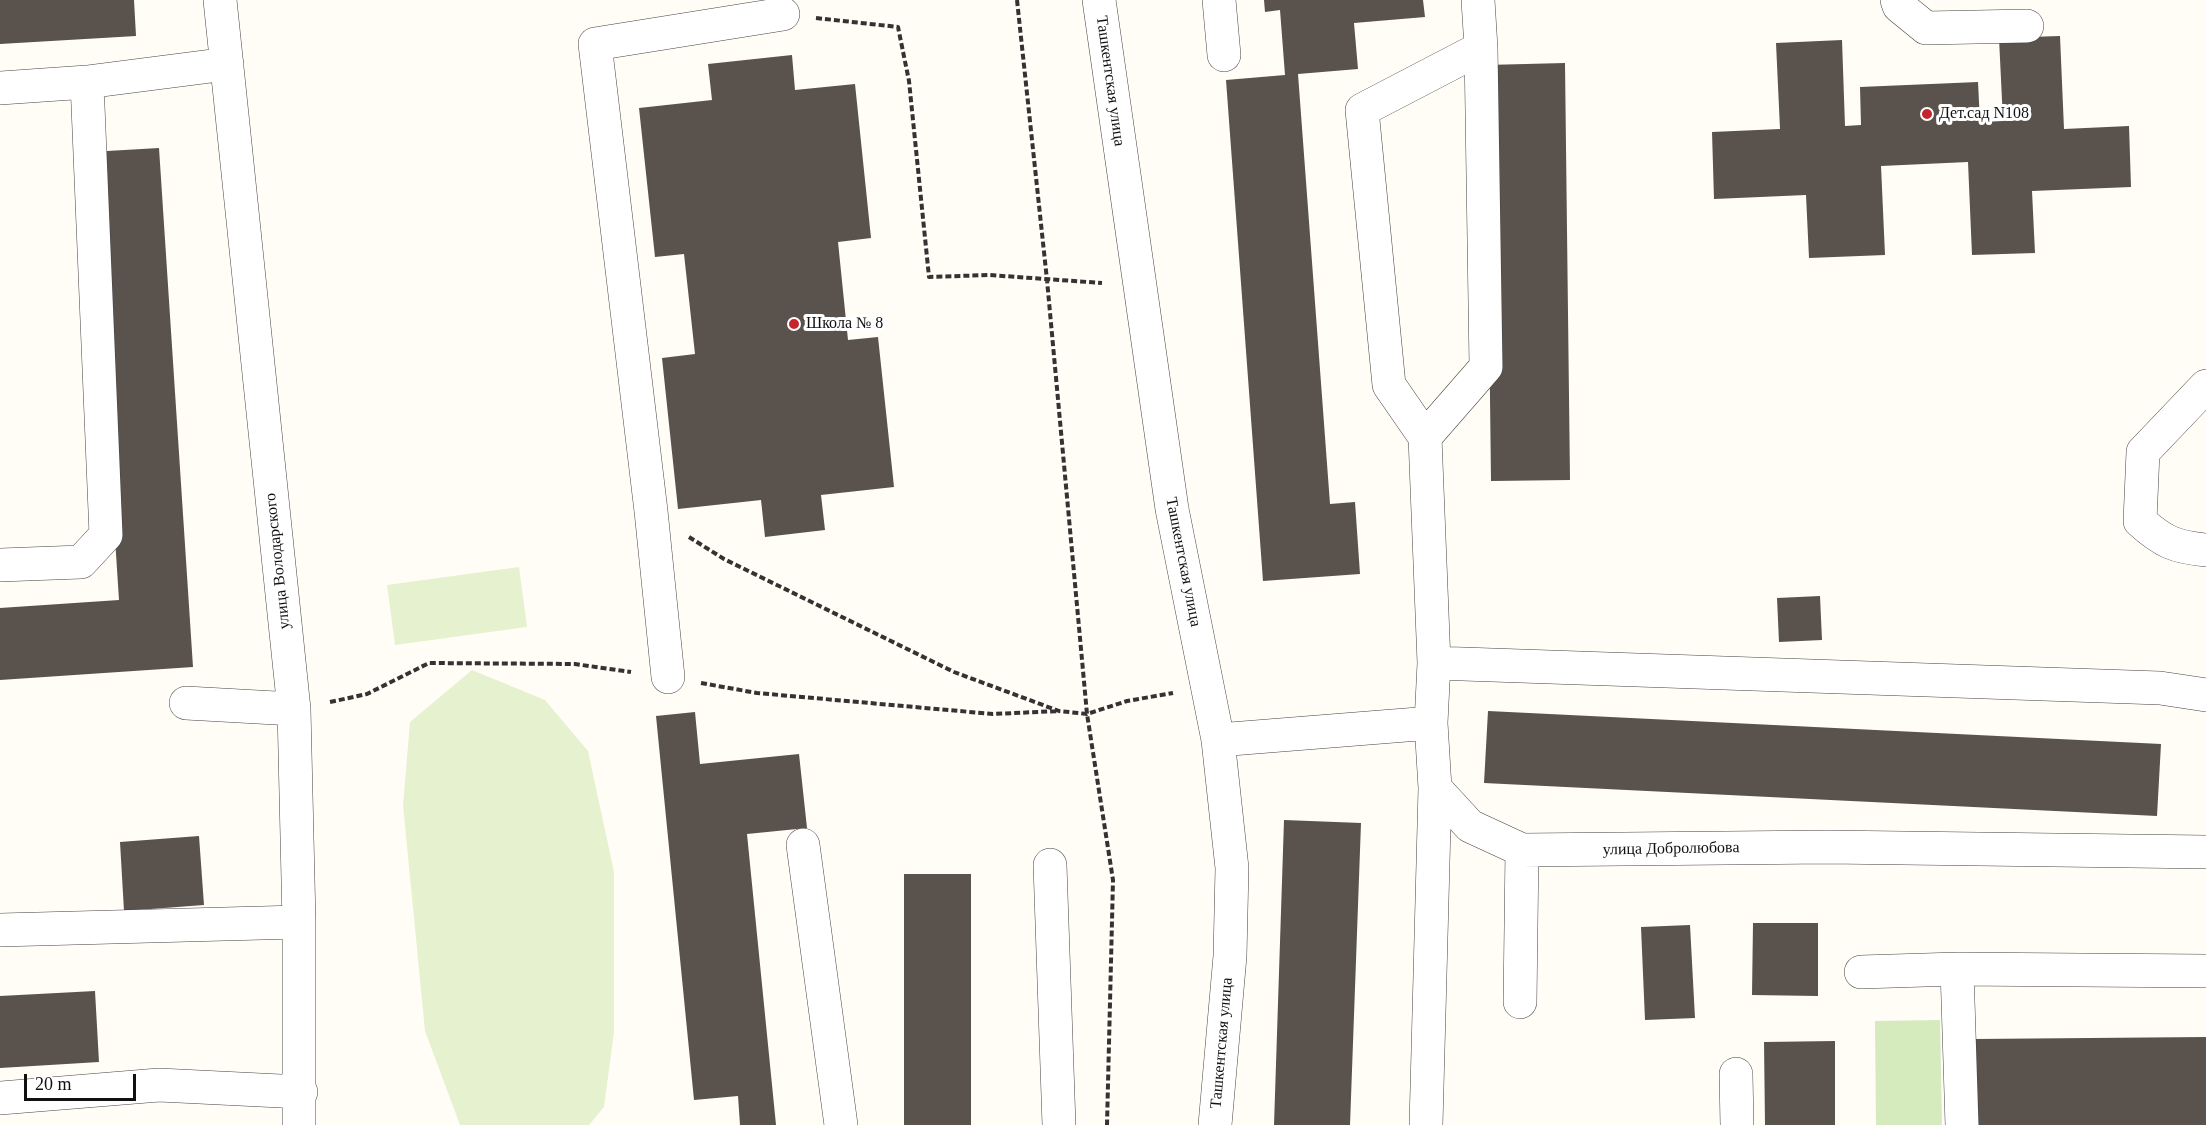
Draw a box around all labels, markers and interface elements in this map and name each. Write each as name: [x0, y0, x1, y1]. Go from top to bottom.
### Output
street label: Ташкентская улица: [1091, 14, 1129, 148]
place label: Дет.сад N108: [1939, 104, 2029, 124]
marker: Дет.сад N108: [1920, 107, 1934, 121]
place label: Школа № 8: [806, 314, 883, 334]
marker: Школа № 8: [787, 317, 801, 331]
street label: улица Володарского: [261, 492, 295, 630]
street label: Ташкентская улица: [1161, 496, 1205, 628]
street label: улица Добролюбова: [1602, 838, 1740, 860]
street label: Ташкентская улица: [1207, 977, 1237, 1109]
scale bar: [27, 1062, 140, 1100]
text: 20 m: [35, 1074, 72, 1094]

